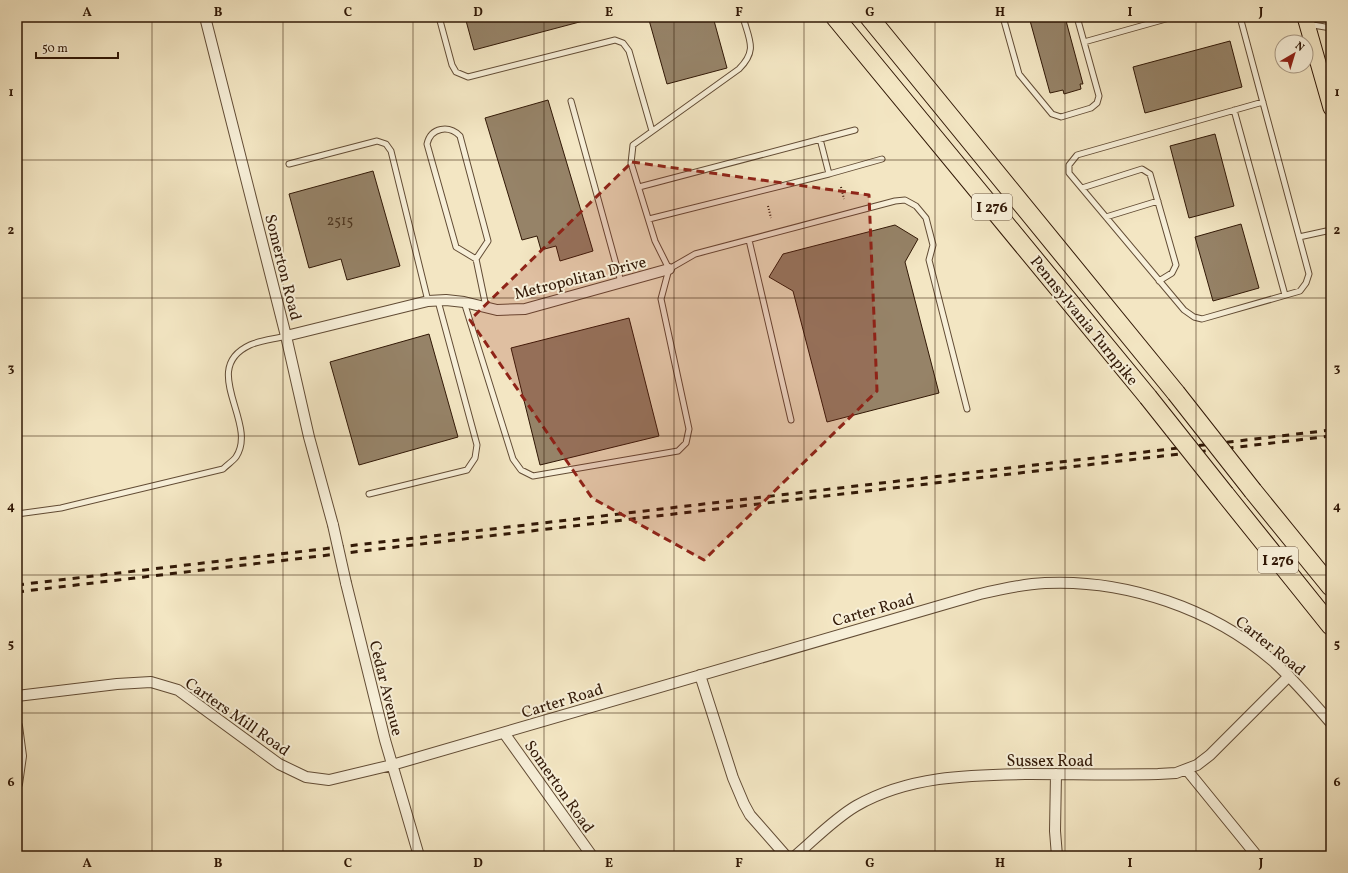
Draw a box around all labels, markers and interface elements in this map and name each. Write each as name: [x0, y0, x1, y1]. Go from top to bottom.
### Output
text: A: [82, 4, 92, 22]
text: B: [214, 4, 223, 22]
text: C: [344, 4, 352, 22]
text: D: [473, 4, 483, 22]
text: E: [605, 4, 613, 22]
text: F: [735, 4, 743, 22]
text: G: [865, 4, 875, 22]
text: H: [995, 4, 1005, 22]
text: I: [1128, 4, 1133, 22]
text: J: [1258, 4, 1264, 22]
scale bar: [36, 34, 118, 60]
north arrow: [1274, 34, 1314, 74]
text: N: [1291, 39, 1307, 56]
text: 50 m: [42, 41, 68, 57]
text: 1: [8, 84, 14, 102]
text: 1: [1334, 84, 1340, 102]
road number: I 276: [972, 194, 1012, 220]
street label: Somerton Road: [258, 212, 306, 323]
house number: 2515: [327, 212, 353, 231]
text: 2: [8, 222, 15, 240]
text: 2: [1334, 222, 1341, 240]
street label: Metropolitan Drive: [512, 252, 649, 306]
street label: Pennsylvania Turnpike: [1024, 252, 1143, 391]
text: 3: [8, 360, 15, 378]
text: 3: [1334, 360, 1341, 378]
text: 4: [7, 498, 15, 516]
text: 4: [1333, 498, 1341, 516]
road number: I 276: [1258, 547, 1298, 573]
street label: Carter Road: [830, 589, 917, 633]
street label: Carter Road: [1230, 612, 1309, 682]
text: 5: [8, 636, 14, 654]
text: 5: [1334, 636, 1340, 654]
street label: Cedar Avenue: [363, 639, 407, 738]
street label: Carters Mill Road: [180, 673, 294, 762]
street label: Carter Road: [519, 679, 606, 725]
street label: Somerton Road: [518, 736, 599, 838]
street label: Sussex Road: [1007, 751, 1093, 773]
text: 6: [7, 774, 15, 792]
text: 6: [1333, 774, 1341, 792]
text: A: [82, 855, 92, 873]
text: B: [214, 855, 223, 873]
text: C: [344, 855, 352, 873]
text: D: [473, 855, 483, 873]
text: E: [605, 855, 613, 873]
text: F: [735, 855, 743, 873]
text: G: [865, 855, 875, 873]
text: H: [995, 855, 1005, 873]
text: I: [1128, 855, 1133, 873]
text: J: [1258, 855, 1264, 873]

